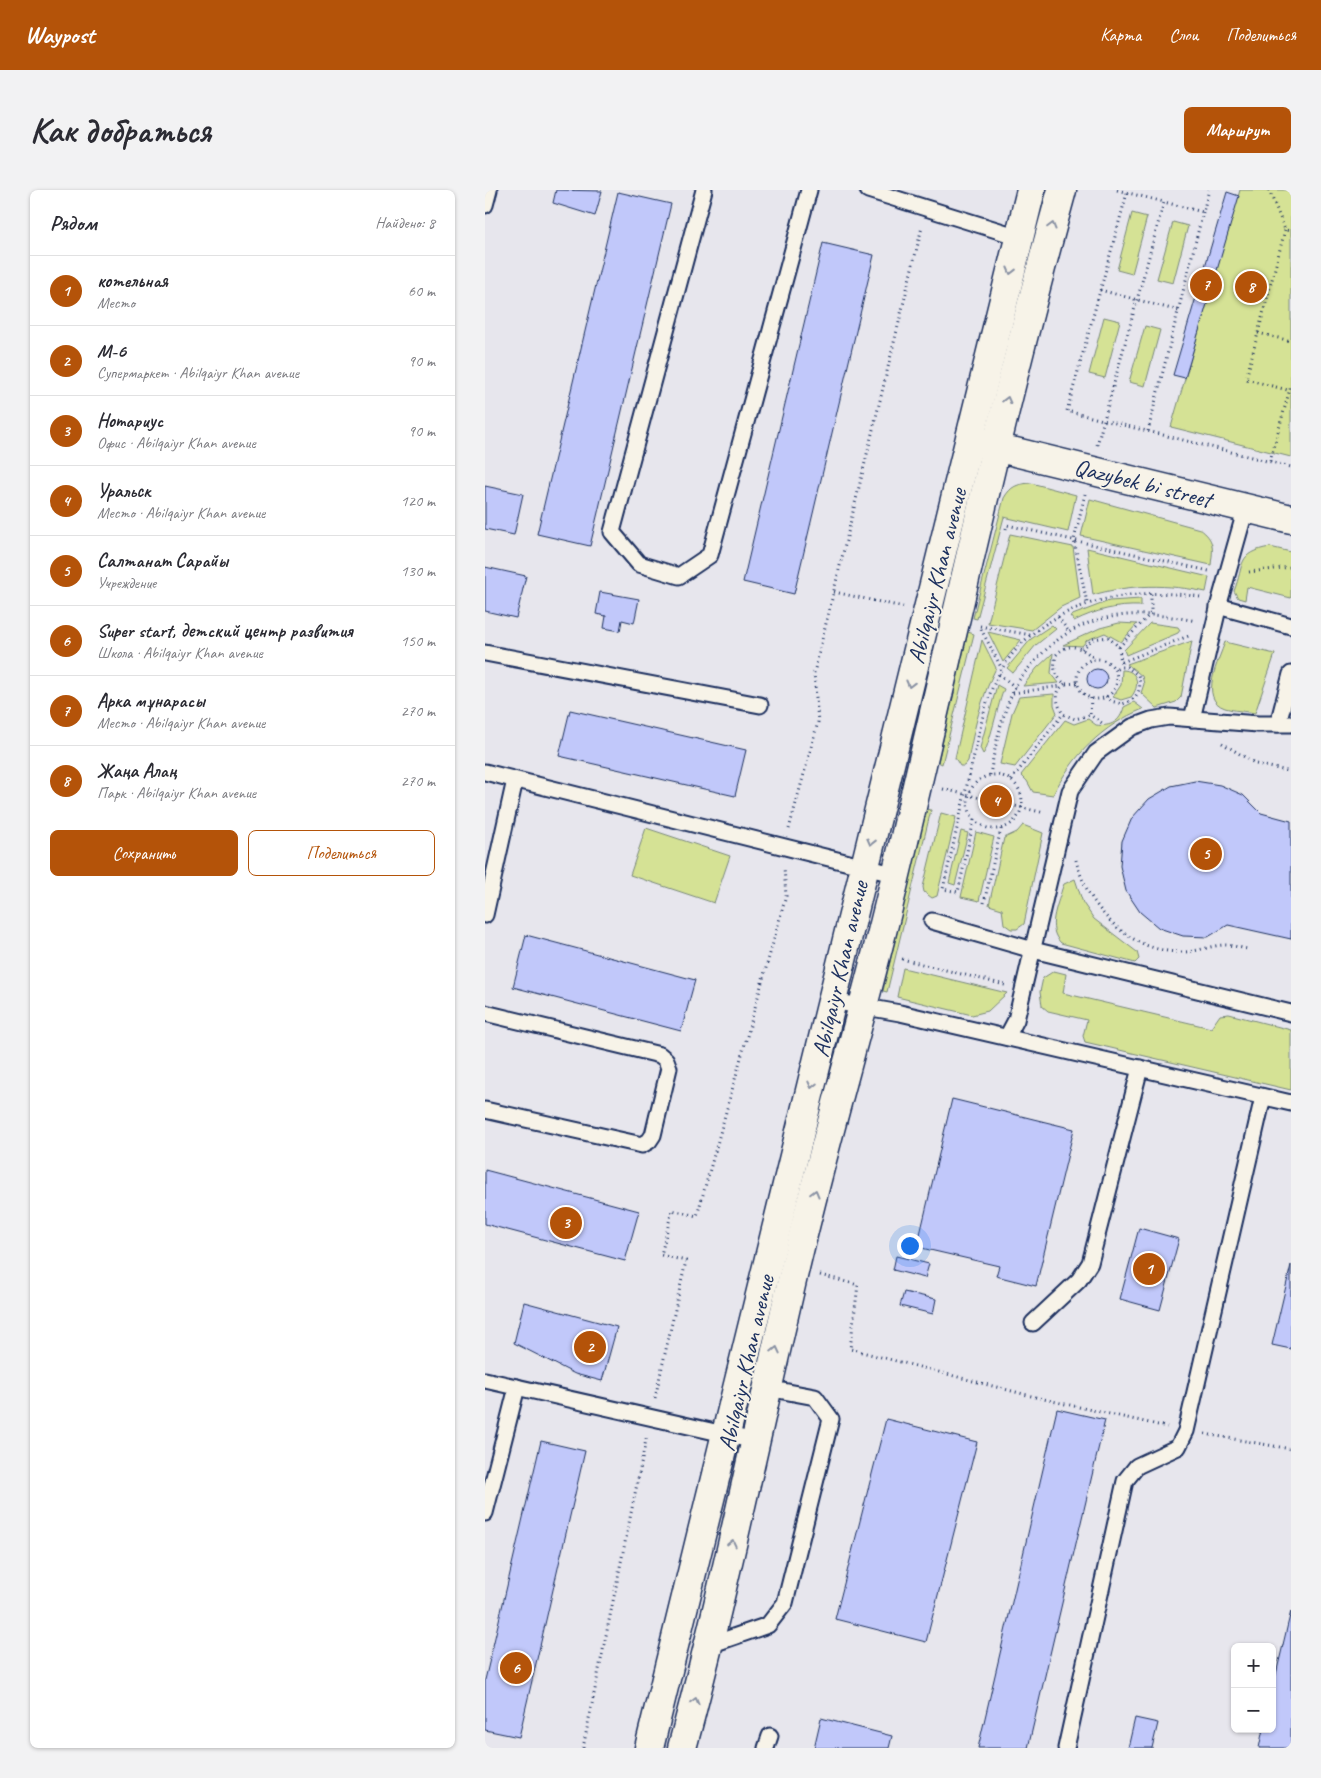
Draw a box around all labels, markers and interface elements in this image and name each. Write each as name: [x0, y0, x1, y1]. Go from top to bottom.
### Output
text: Waypost: [25, 20, 95, 50]
text: Карта: [1100, 24, 1141, 46]
text: Слои: [1169, 24, 1198, 46]
text: Поделиться: [1226, 24, 1296, 46]
button: Маршрут: [1184, 107, 1291, 153]
text: Как добраться: [30, 108, 211, 153]
text: Рядом: [50, 210, 97, 236]
text: Найдено: 8: [375, 213, 435, 233]
one-way arrow: [1046, 221, 1057, 230]
pin: 7: [1190, 266, 1222, 304]
one-way arrow: [1006, 267, 1017, 276]
pin: 8: [1235, 268, 1267, 306]
text: котельная: [97, 269, 168, 293]
text: 1: [62, 281, 70, 301]
text: 60 m: [408, 281, 435, 301]
text: Место: [97, 293, 135, 313]
text: M-6: [97, 339, 126, 363]
text: 2: [62, 351, 70, 371]
text: 90 m: [408, 351, 435, 371]
text: Супермаркет · Abilqaiyr Khan avenue: [97, 363, 299, 383]
one-way arrow: [1001, 395, 1012, 404]
text: Нотариус: [97, 409, 163, 433]
text: 3: [62, 421, 70, 441]
text: 90 m: [408, 421, 435, 441]
text: Офис · Abilqaiyr Khan avenue: [97, 433, 256, 453]
street label: Qazybek bi street: [1071, 451, 1218, 515]
text: Уральск: [97, 479, 151, 503]
street label: Abilqaiyr Khan avenue: [901, 483, 974, 667]
text: 4: [62, 491, 70, 511]
text: 120 m: [401, 491, 435, 511]
text: Место · Abilqaiyr Khan avenue: [97, 503, 265, 523]
text: Салтанат Сарайы: [97, 549, 228, 573]
text: 5: [63, 561, 69, 581]
text: 130 m: [401, 561, 435, 581]
text: Учреждение: [97, 573, 156, 593]
text: Super start, детский центр развития: [97, 619, 353, 643]
text: 6: [62, 631, 70, 651]
text: 150 m: [401, 631, 435, 651]
text: Школа · Abilqaiyr Khan avenue: [97, 643, 263, 663]
one-way arrow: [905, 680, 916, 689]
text: Арка мұнарасы: [97, 689, 205, 713]
text: 7: [62, 701, 70, 721]
text: 270 m: [401, 701, 435, 721]
text: Место · Abilqaiyr Khan avenue: [97, 713, 265, 733]
text: Жаңа Алаң: [97, 759, 176, 783]
text: 8: [62, 771, 70, 791]
text: 270 m: [401, 771, 435, 791]
pin: 4: [980, 782, 1012, 820]
text: Парк · Abilqaiyr Khan avenue: [97, 783, 256, 803]
button: Сохранить: [50, 830, 238, 876]
button: Поделиться: [248, 830, 435, 876]
pin: 5: [1190, 835, 1222, 873]
one-way arrow: [866, 837, 877, 846]
street label: Abilqaiyr Khan avenue: [805, 876, 875, 1060]
one-way arrow: [807, 1080, 818, 1089]
one-way arrow: [809, 1188, 820, 1197]
pin: 3: [550, 1204, 582, 1242]
your location: [897, 1233, 923, 1259]
pin: 1: [1133, 1250, 1165, 1288]
street label: Abilqaiyr Khan avenue: [711, 1270, 781, 1454]
pin: 2: [574, 1328, 606, 1366]
one-way arrow: [770, 1346, 781, 1355]
one-way arrow: [727, 1538, 737, 1547]
map controls: [1231, 1643, 1276, 1733]
button: +: [1231, 1643, 1276, 1688]
pin: 6: [500, 1649, 532, 1687]
button: −: [1231, 1688, 1276, 1733]
one-way arrow: [689, 1697, 699, 1705]

